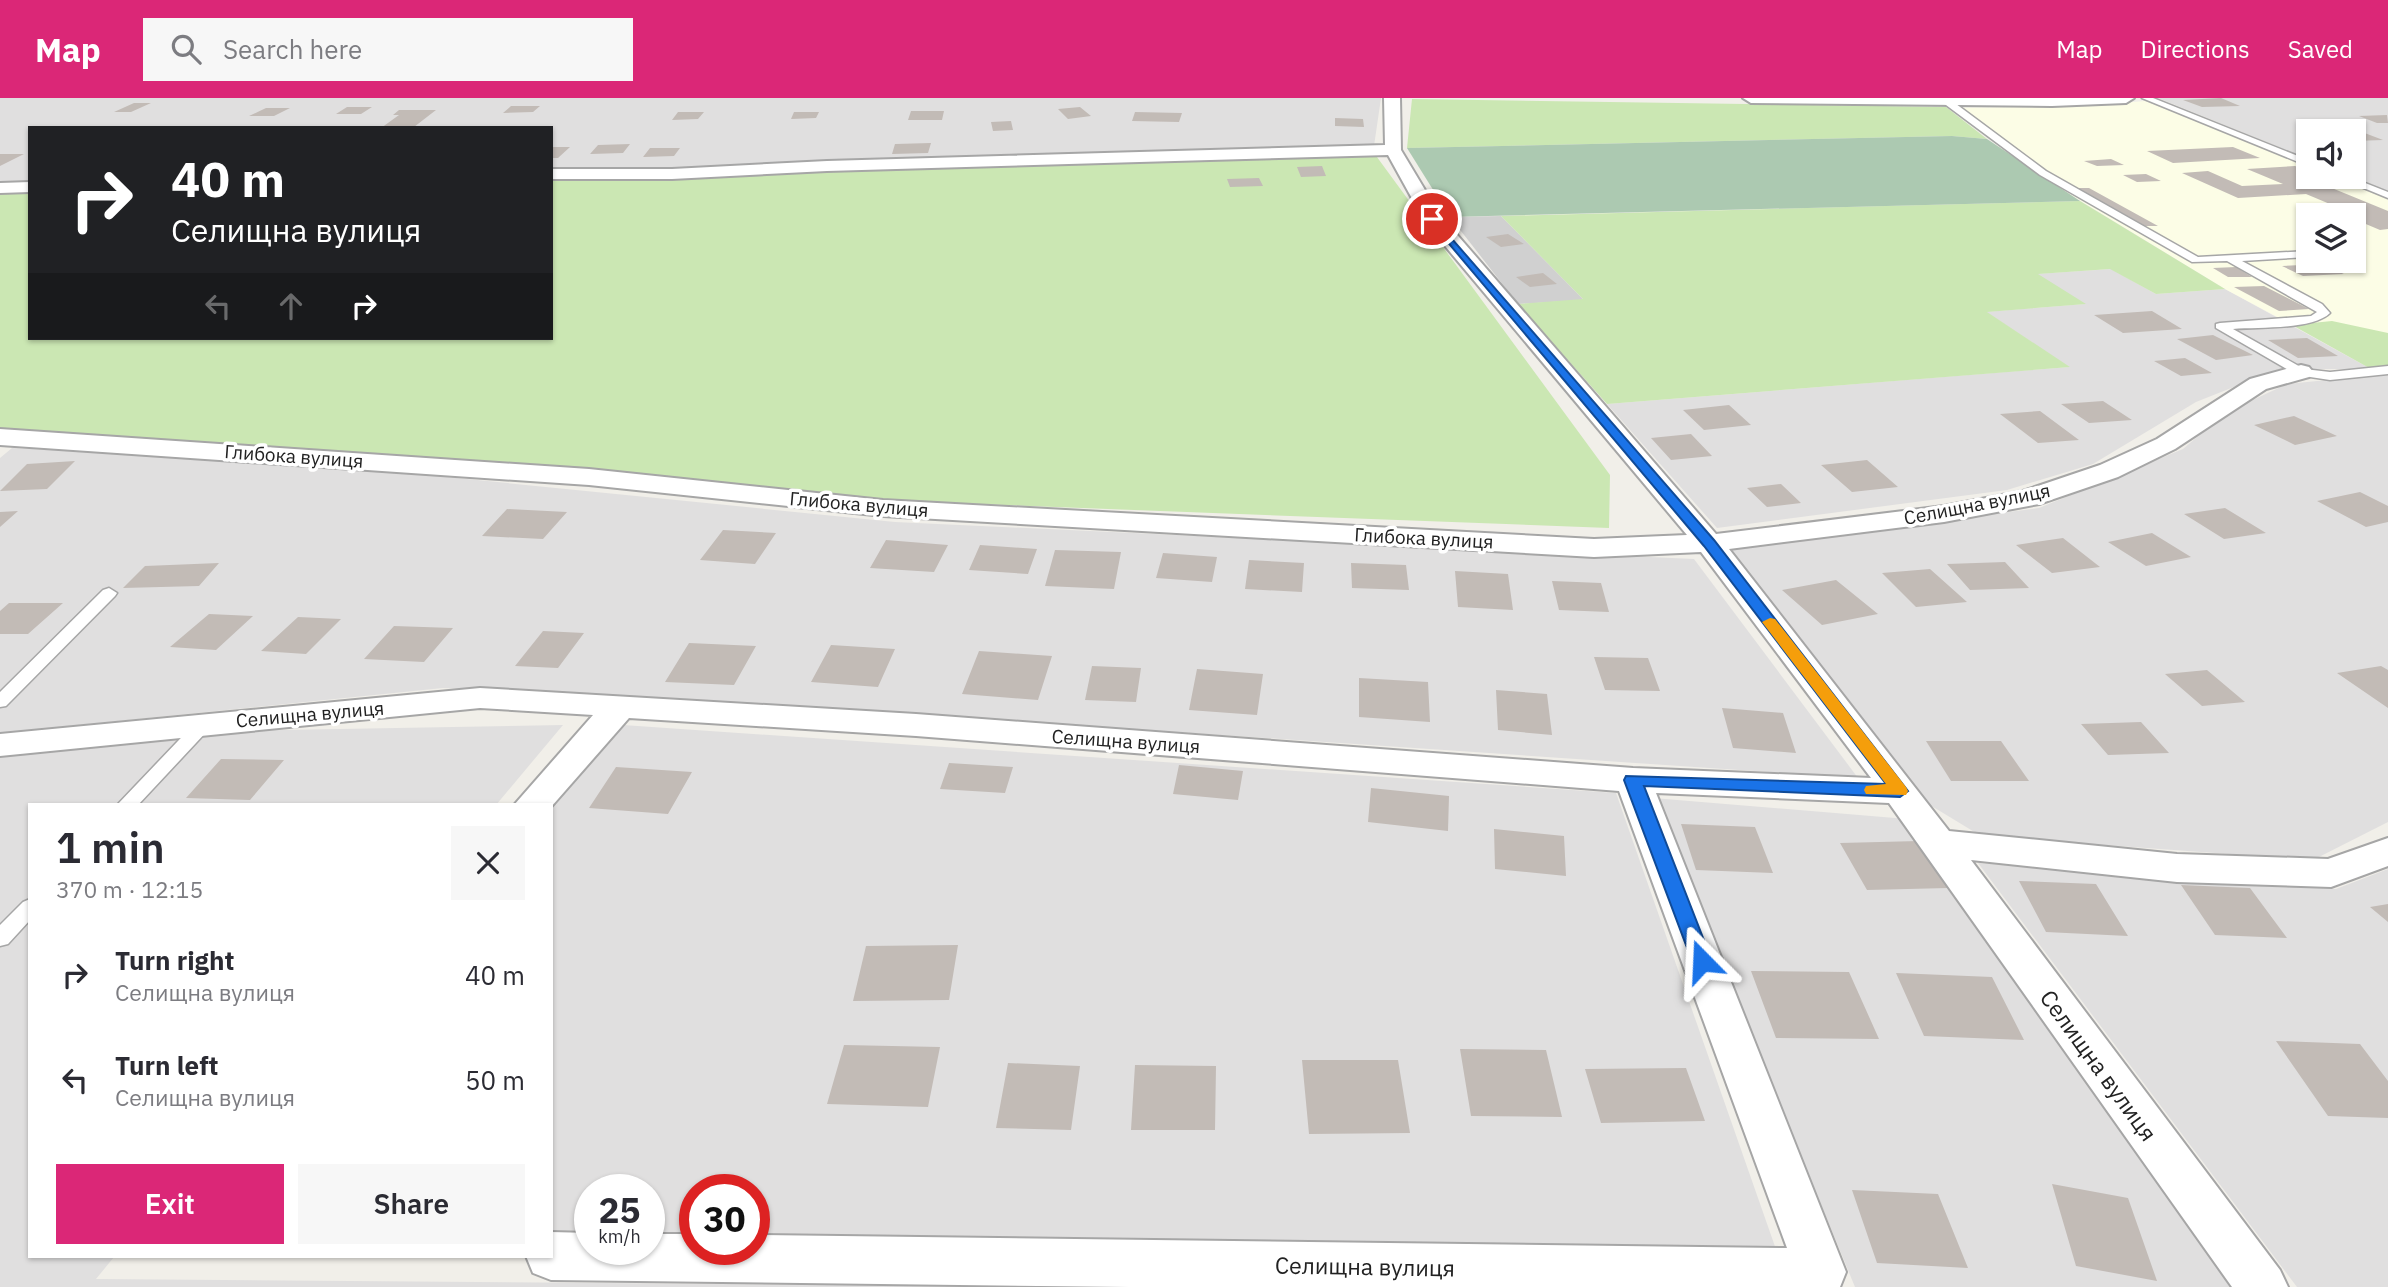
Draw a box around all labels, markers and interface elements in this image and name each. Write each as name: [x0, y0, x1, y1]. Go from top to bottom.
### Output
search box: [143, 18, 633, 81]
text: Map: [35, 28, 101, 71]
icon: search: [167, 30, 205, 68]
text: Search here: [223, 32, 362, 66]
text: Map: [2056, 33, 2102, 65]
text: Directions: [2140, 33, 2250, 65]
text: Saved: [2288, 33, 2353, 65]
map controls: [2296, 119, 2366, 273]
button: sound: [2296, 119, 2366, 189]
text: 40 m: [171, 147, 285, 210]
icon: right: [56, 154, 147, 245]
pin: [1402, 189, 1462, 249]
icon: arrive: [1413, 200, 1451, 238]
button: layers: [2296, 203, 2366, 273]
text: Селищна вулиця: [171, 209, 421, 251]
icon: left: [199, 287, 237, 325]
icon: ahead: [272, 287, 310, 325]
icon: right: [345, 287, 383, 325]
street label: Глибока вулиця: [224, 439, 364, 473]
street label: Селищна вулиця: [1902, 478, 2052, 530]
street label: Глибока вулиця: [789, 486, 929, 522]
street label: Глибока вулиця: [1354, 522, 1494, 554]
street label: Селищна вулиця: [235, 696, 385, 732]
street label: Селищна вулиця: [1051, 724, 1201, 758]
text: 1 min: [56, 820, 165, 875]
button: close: [451, 826, 525, 900]
text: 370 m · 12:15: [56, 874, 203, 904]
position arrow: [1665, 924, 1739, 998]
text: Turn right: [115, 943, 234, 977]
icon: right: [56, 956, 94, 994]
text: 40 m: [465, 958, 525, 992]
text: Селищна вулиця: [115, 977, 295, 1007]
street label: Селищна вулиця: [2034, 983, 2164, 1147]
text: Turn left: [115, 1048, 218, 1082]
icon: left: [56, 1061, 94, 1099]
text: 50 m: [465, 1063, 525, 1097]
text: Селищна вулиця: [115, 1082, 295, 1112]
button: Exit: [56, 1164, 284, 1244]
button: Share: [298, 1164, 525, 1244]
speed limit sign: 30: [679, 1174, 770, 1265]
text: 25: [598, 1187, 641, 1233]
text: km/h: [598, 1225, 641, 1248]
street label: Селищна вулиця: [1275, 1249, 1455, 1283]

